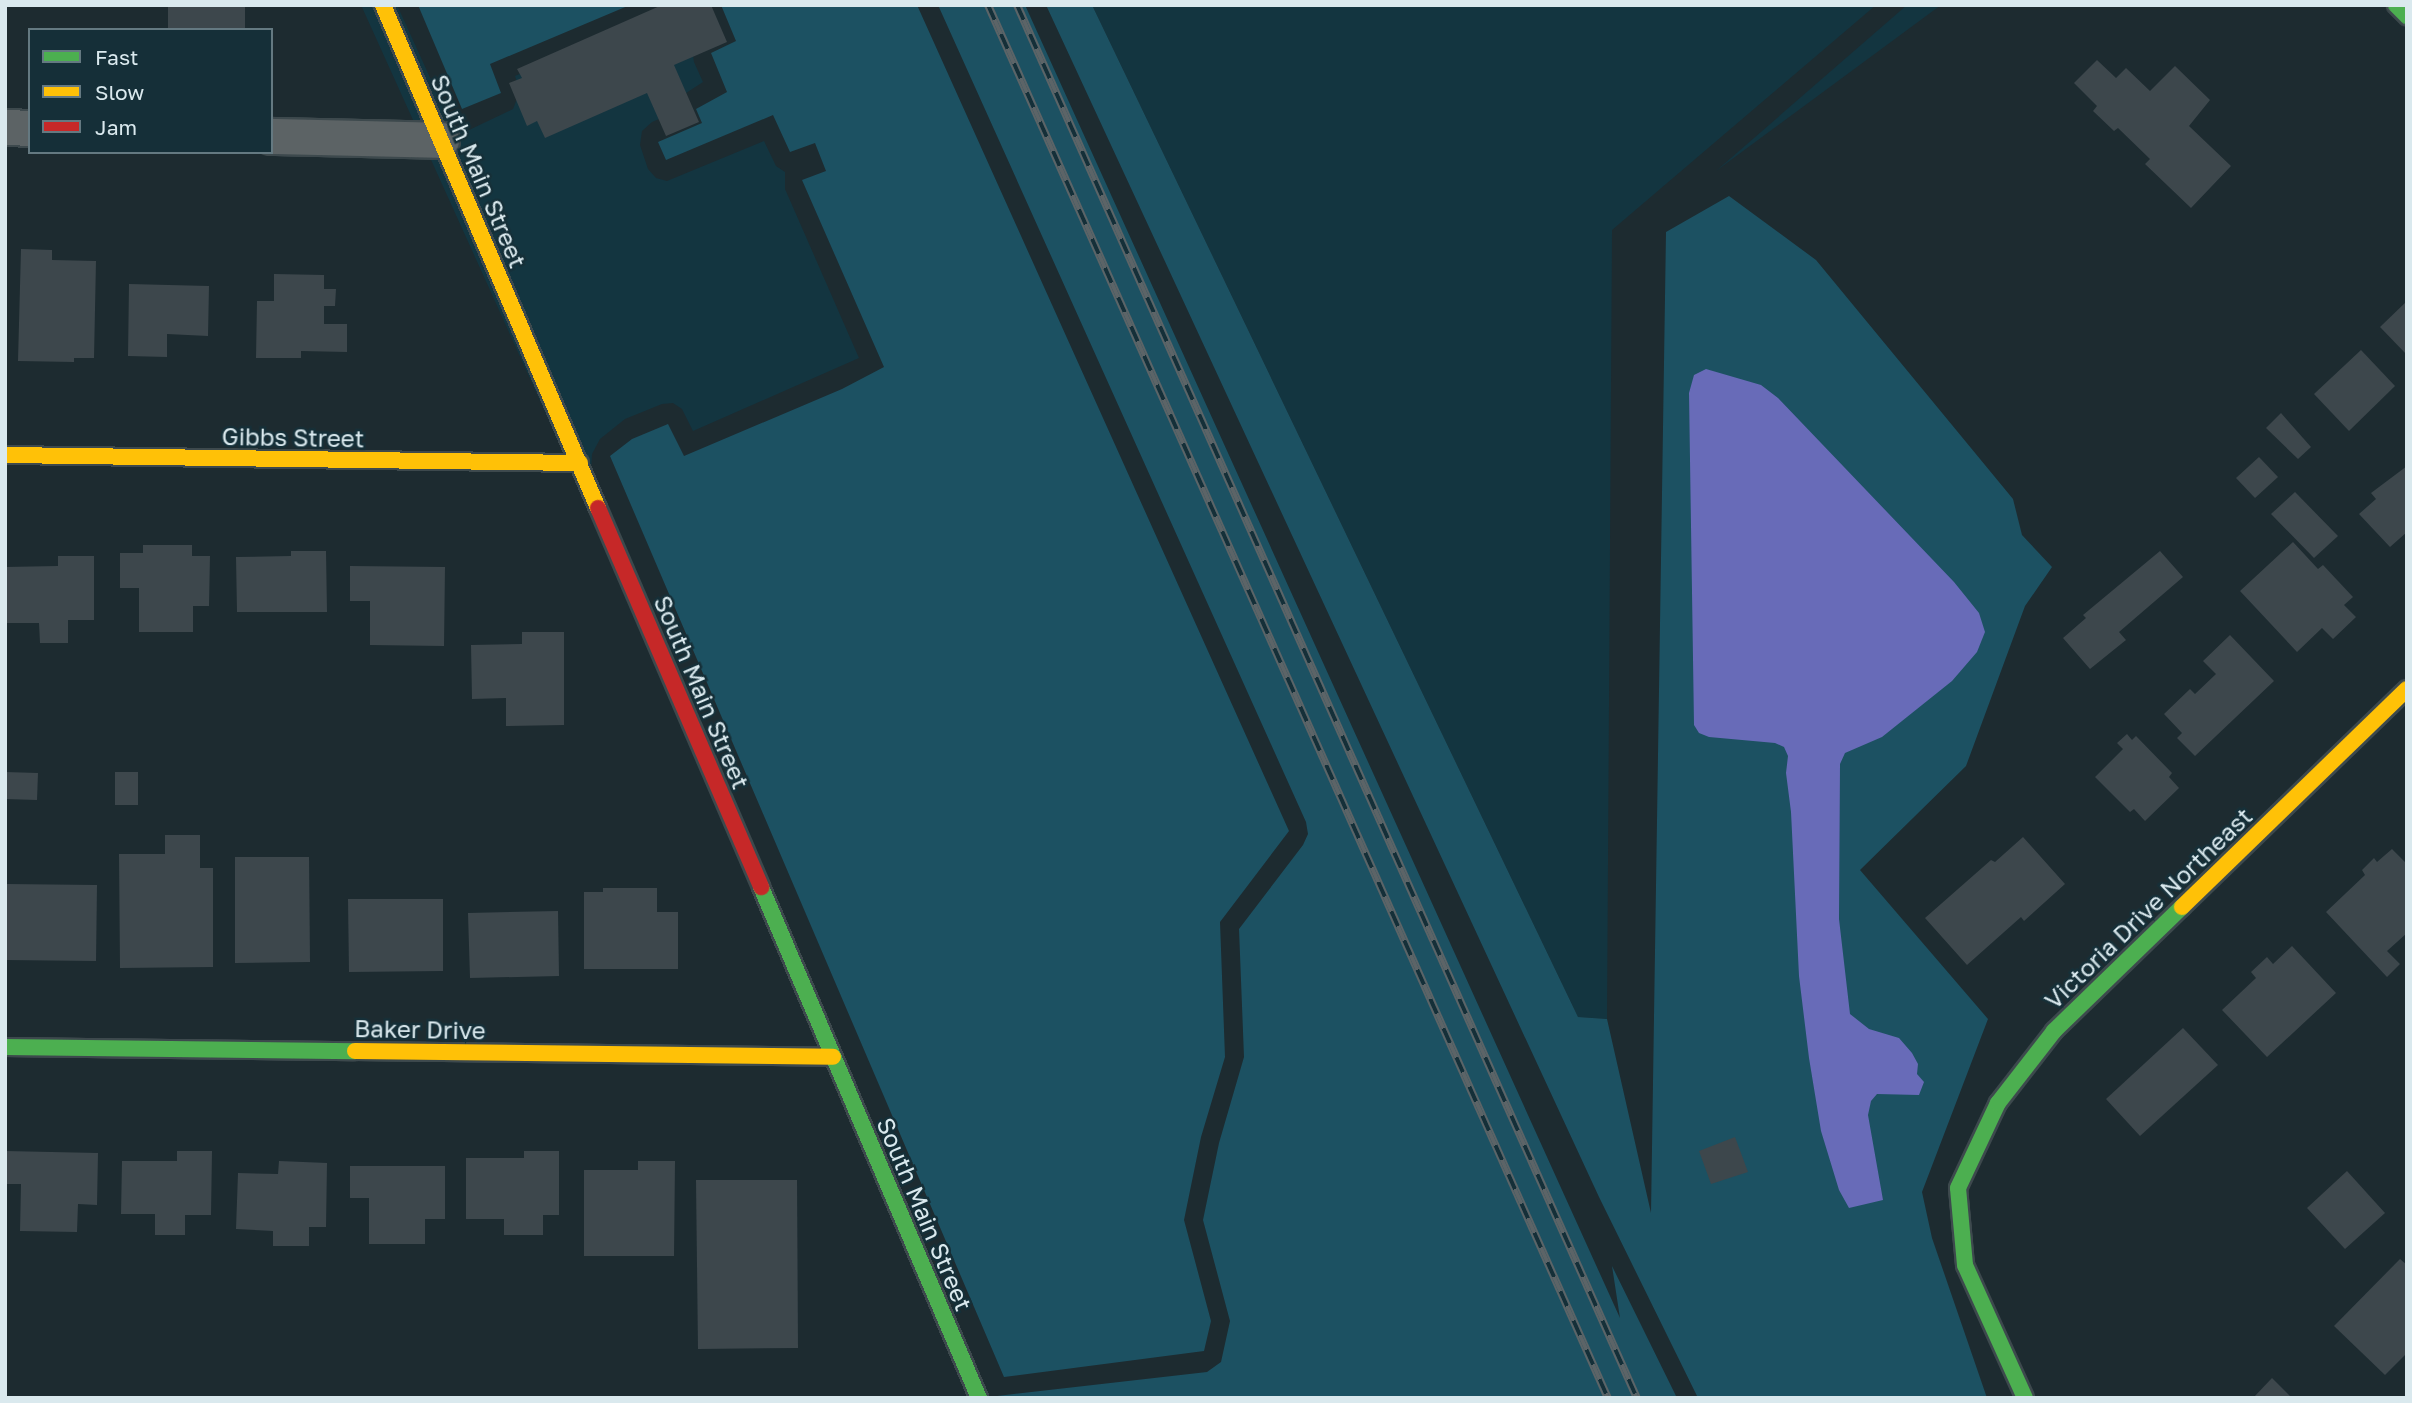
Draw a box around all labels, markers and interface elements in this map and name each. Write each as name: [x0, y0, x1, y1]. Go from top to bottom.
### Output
legend: [28, 28, 273, 154]
text: Fast: [95, 44, 138, 70]
street label: South Main Street: [425, 70, 533, 272]
text: Slow: [95, 79, 144, 105]
text: Jam: [95, 114, 137, 140]
street label: Gibbs Street: [221, 421, 365, 453]
street label: South Main Street: [648, 591, 756, 793]
street label: Victoria Drive Northeast: [2038, 801, 2258, 1015]
street label: Baker Drive: [354, 1013, 486, 1045]
street label: South Main Street: [871, 1113, 979, 1315]

